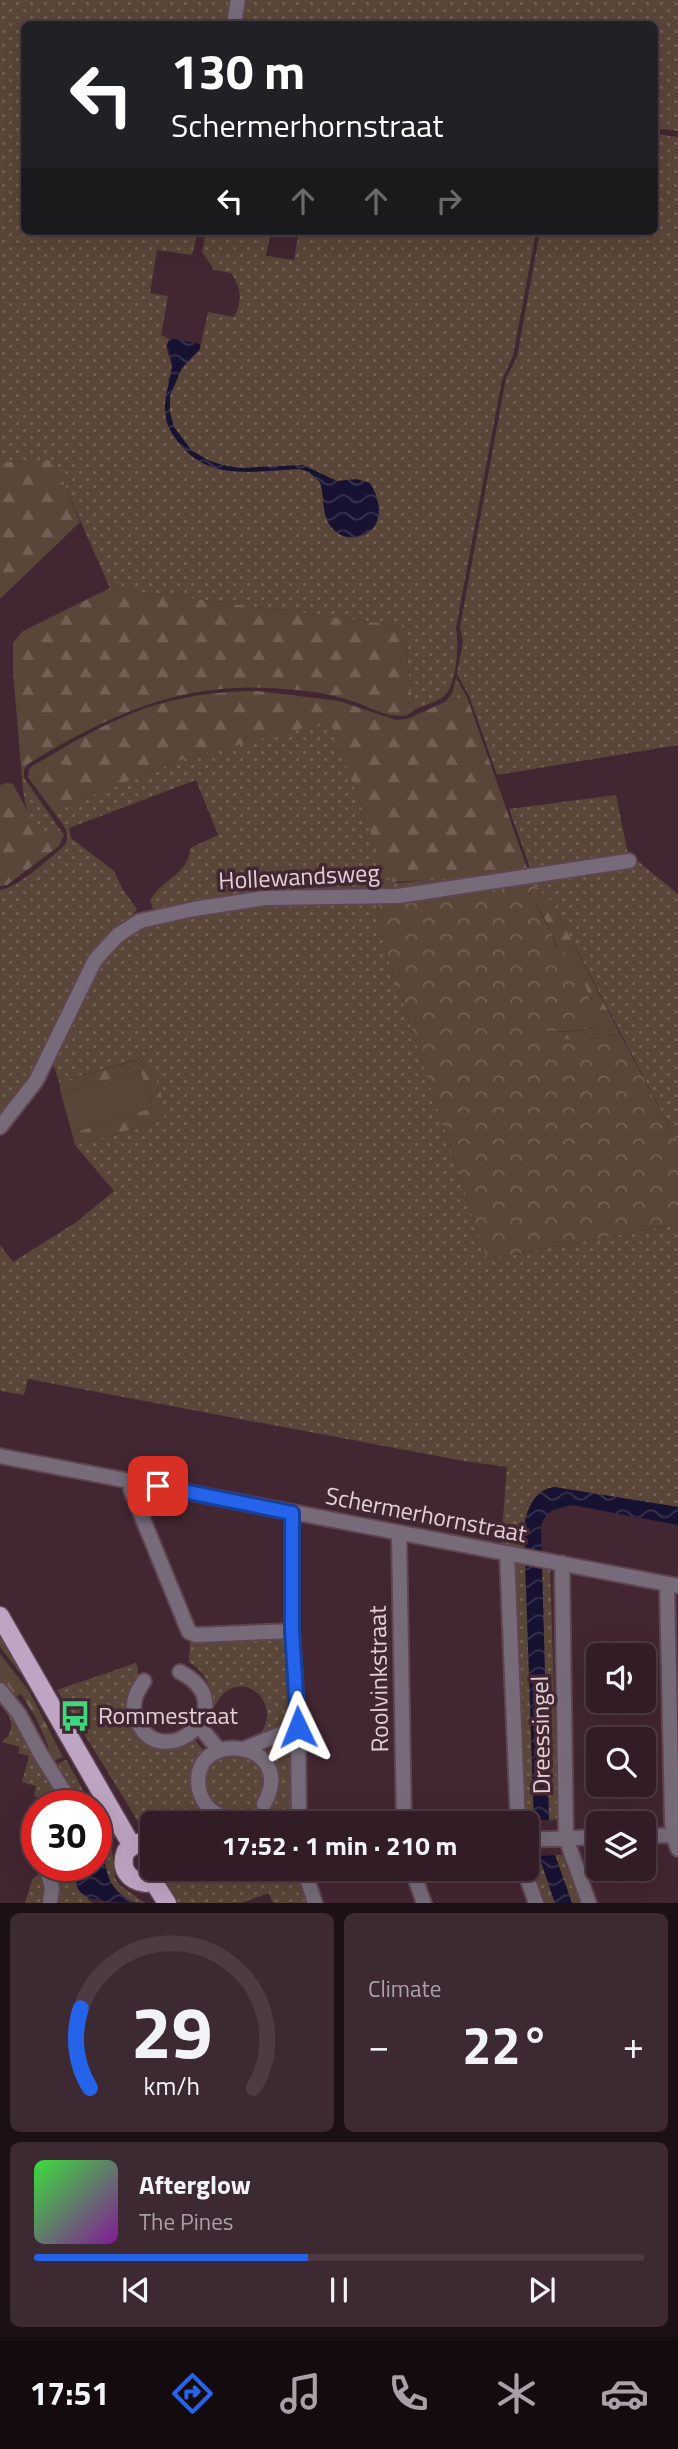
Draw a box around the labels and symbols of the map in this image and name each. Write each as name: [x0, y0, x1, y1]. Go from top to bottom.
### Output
street label: Hollewandsweg: [217, 854, 380, 898]
pin: [128, 1456, 188, 1516]
street label: Schermerhornstraat: [322, 1477, 531, 1551]
street label: Roolvinkstraat: [359, 1605, 397, 1753]
street label: Dreessingel: [521, 1676, 559, 1794]
position arrow: [261, 1690, 335, 1764]
place label: Rommestraat: [98, 1697, 238, 1733]
bus stop icon: Rommestraat: [58, 1699, 92, 1733]
speed limit sign: 30: [21, 1790, 112, 1881]

